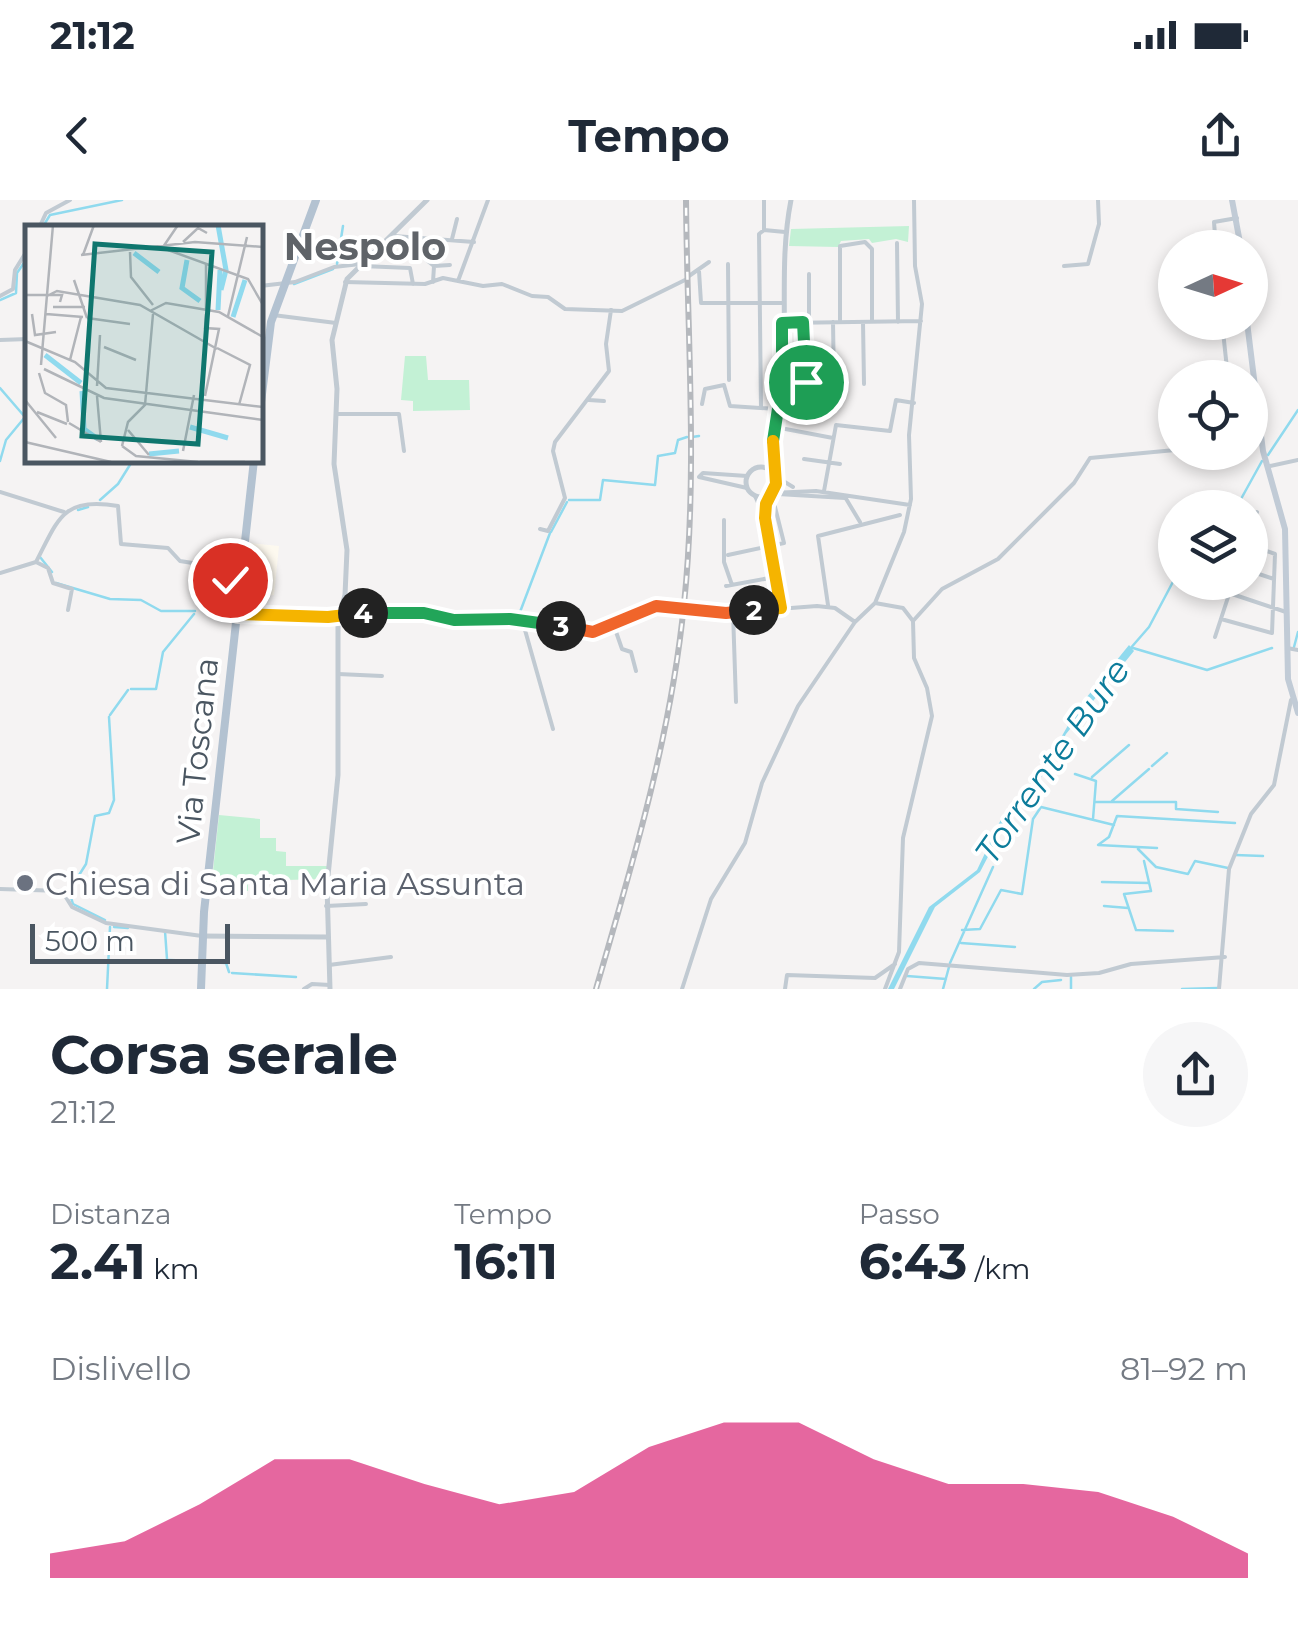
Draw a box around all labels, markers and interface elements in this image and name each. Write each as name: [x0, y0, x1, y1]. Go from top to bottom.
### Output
text: 21:12: [50, 12, 135, 59]
icon: back: [50, 108, 105, 163]
text: Tempo: [568, 108, 730, 163]
icon: share: [1193, 108, 1248, 163]
district label: Nespolo: [284, 223, 446, 270]
inset map: [25, 225, 262, 462]
north arrow: [1158, 230, 1268, 340]
map controls: [1158, 230, 1268, 600]
pin: [764, 340, 849, 425]
icon: arrive: [779, 355, 834, 410]
button: locate: [1158, 360, 1268, 470]
button: layers: [1158, 490, 1268, 600]
pin: [188, 538, 273, 623]
icon: check: [203, 553, 258, 608]
pin: 2: [729, 585, 779, 635]
pin: 4: [338, 588, 388, 638]
text: 2: [746, 593, 762, 627]
text: 4: [353, 596, 373, 630]
pin: 3: [536, 601, 586, 651]
text: 3: [553, 609, 569, 643]
water label: Torrente Bure: [965, 650, 1139, 872]
street label: Via Toscana: [168, 656, 226, 846]
place label: Chiesa di Santa Maria Assunta: [45, 864, 525, 903]
marker: Chiesa di Santa Maria Assunta: [14, 872, 36, 894]
scale bar: [30, 919, 230, 964]
text: 500 m: [45, 924, 135, 958]
text: Corsa serale: [50, 1021, 398, 1088]
button: share: [1143, 1022, 1248, 1127]
text: 21:12: [50, 1092, 116, 1131]
text: Distanza: [50, 1197, 171, 1231]
text: Tempo: [454, 1197, 552, 1231]
text: Passo: [859, 1197, 940, 1231]
text: 2.41: [50, 1231, 146, 1292]
text: 16:11: [454, 1231, 558, 1292]
text: 6:43: [859, 1231, 967, 1292]
text: km: [146, 1252, 199, 1286]
text: /km: [967, 1252, 1030, 1286]
text: Dislivello: [50, 1349, 191, 1388]
text: 81–92 m: [1120, 1349, 1248, 1388]

